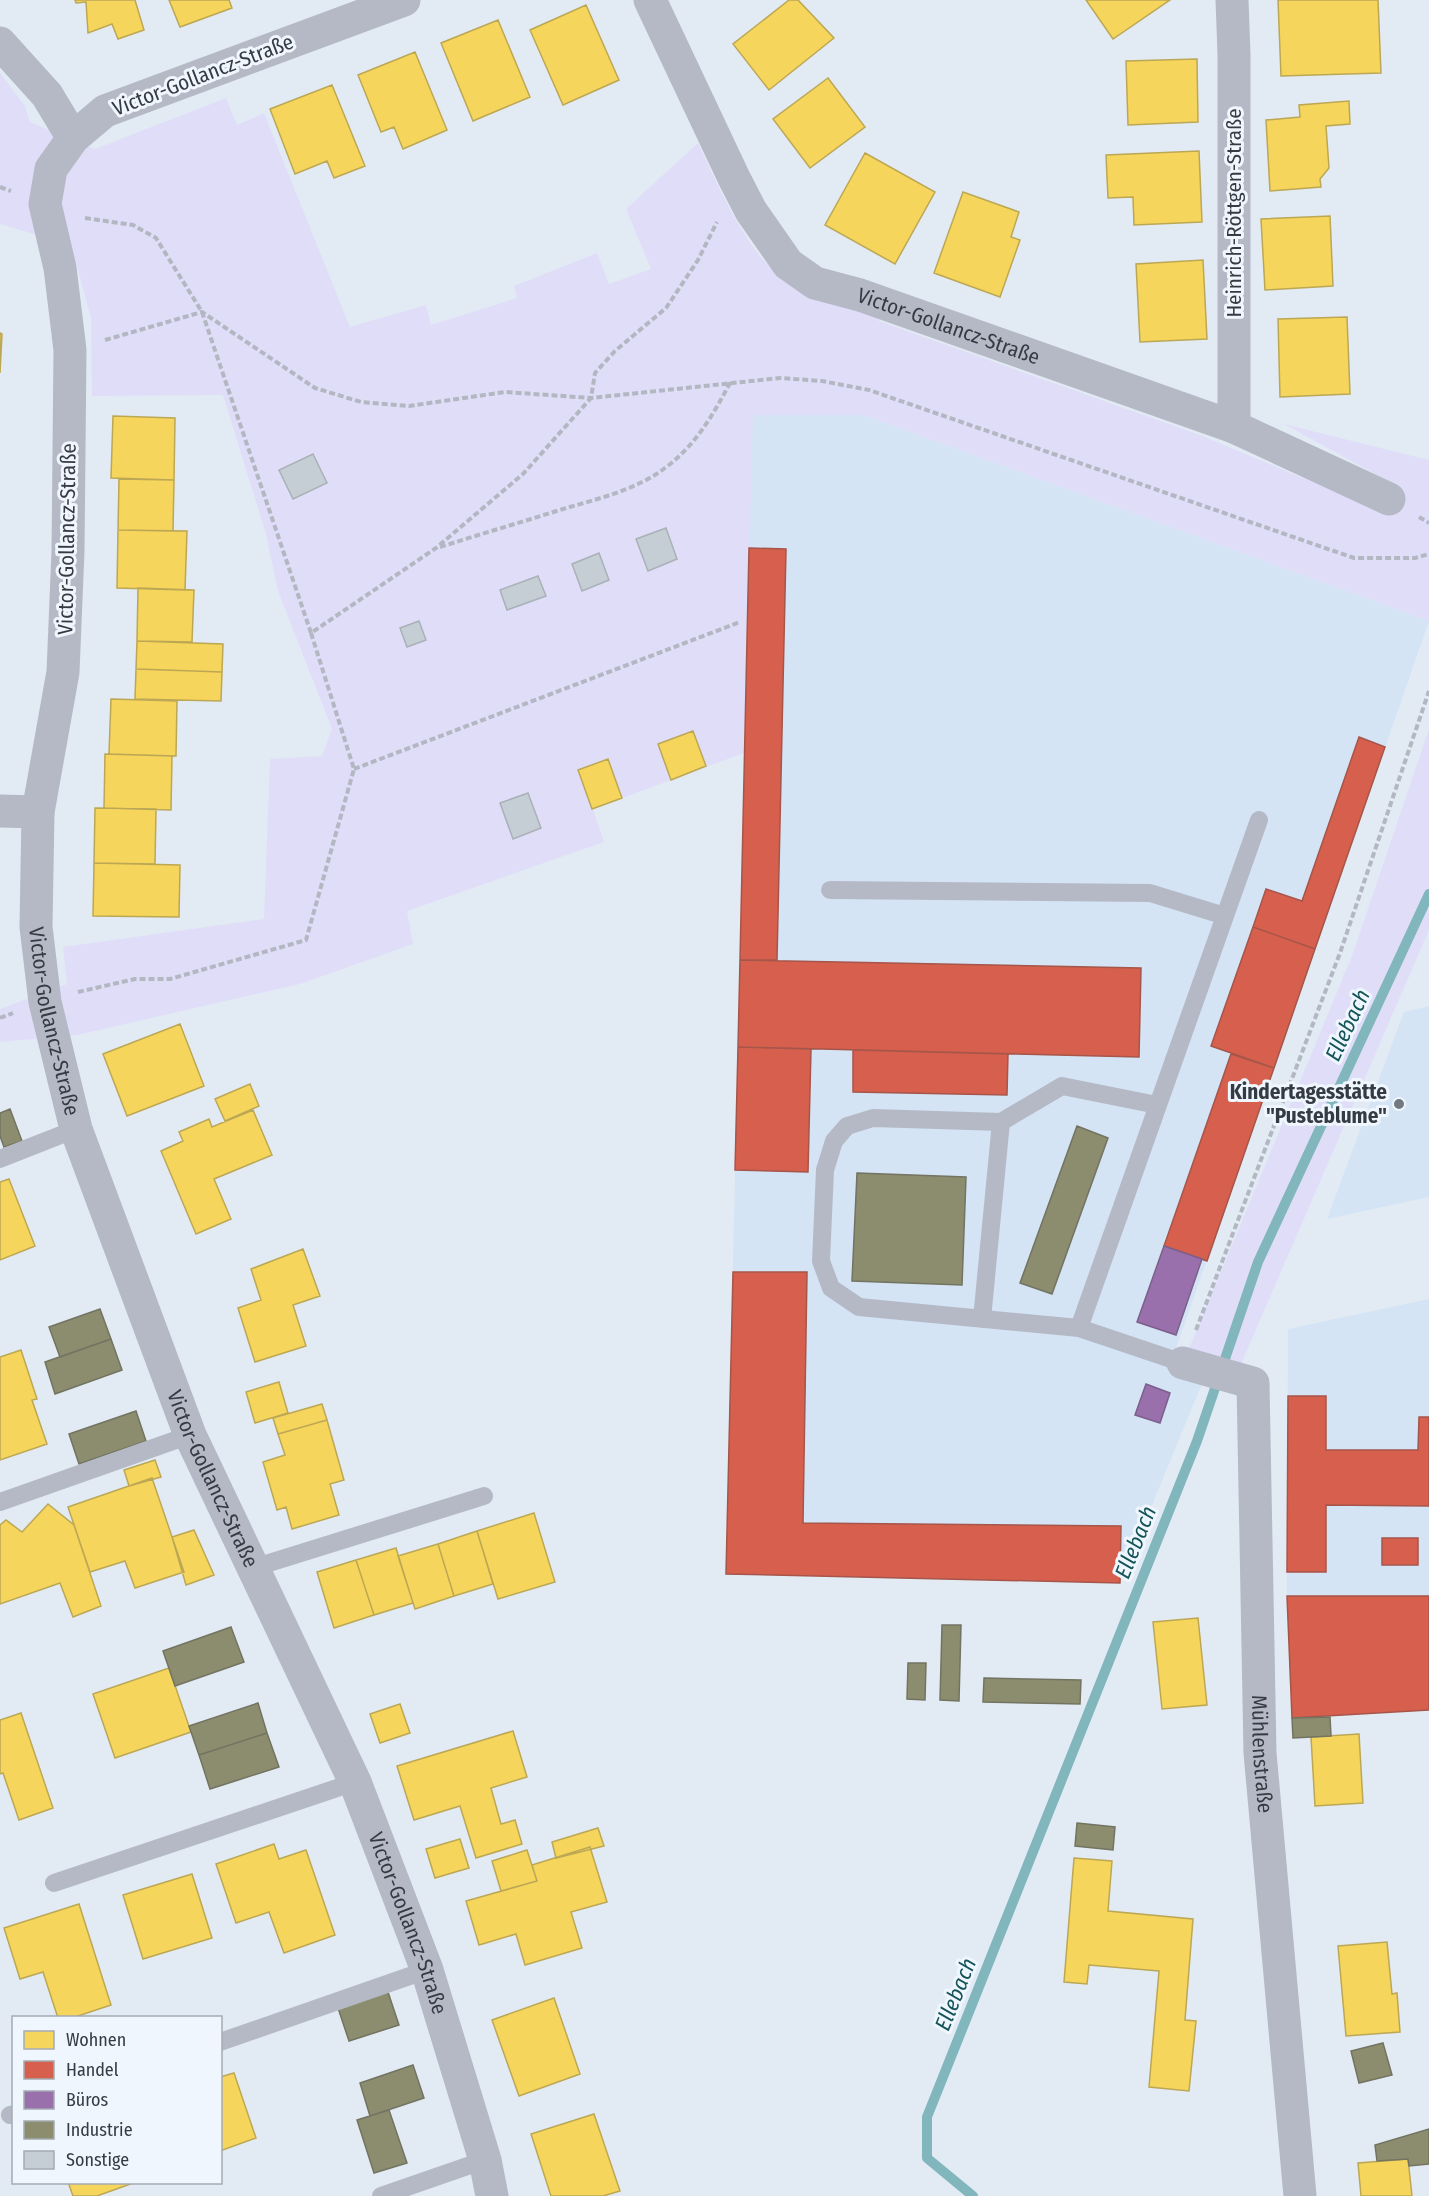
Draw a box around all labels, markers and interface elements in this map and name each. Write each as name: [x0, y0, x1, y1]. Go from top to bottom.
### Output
street label: Victor-Gollancz-Straße: [109, 29, 297, 121]
street label: Heinrich-Röttgen-Straße: [1221, 108, 1247, 318]
street label: Victor-Gollancz-Straße: [854, 282, 1043, 370]
street label: Victor-Gollancz-Straße: [52, 443, 82, 635]
street label: Victor-Gollancz-Straße: [23, 925, 85, 1118]
water label: Ellebach: [1319, 985, 1376, 1065]
place label: Kindertagesstätte "Pusteblume": [1230, 1079, 1387, 1129]
marker: Kindertagesstätte "Pusteblume": [1392, 1097, 1406, 1111]
street label: Victor-Gollancz-Straße: [161, 1387, 264, 1572]
water label: Ellebach: [1109, 1502, 1162, 1583]
street label: Mühlenstraße: [1246, 1695, 1278, 1814]
street label: Victor-Gollancz-Straße: [363, 1829, 453, 2017]
water label: Ellebach: [929, 1954, 982, 2035]
legend: [12, 2016, 222, 2184]
text: Wohnen: [66, 2029, 126, 2051]
text: Handel: [66, 2059, 119, 2081]
text: Büros: [66, 2089, 109, 2111]
text: Industrie: [66, 2119, 133, 2141]
text: Sonstige: [66, 2149, 129, 2171]

